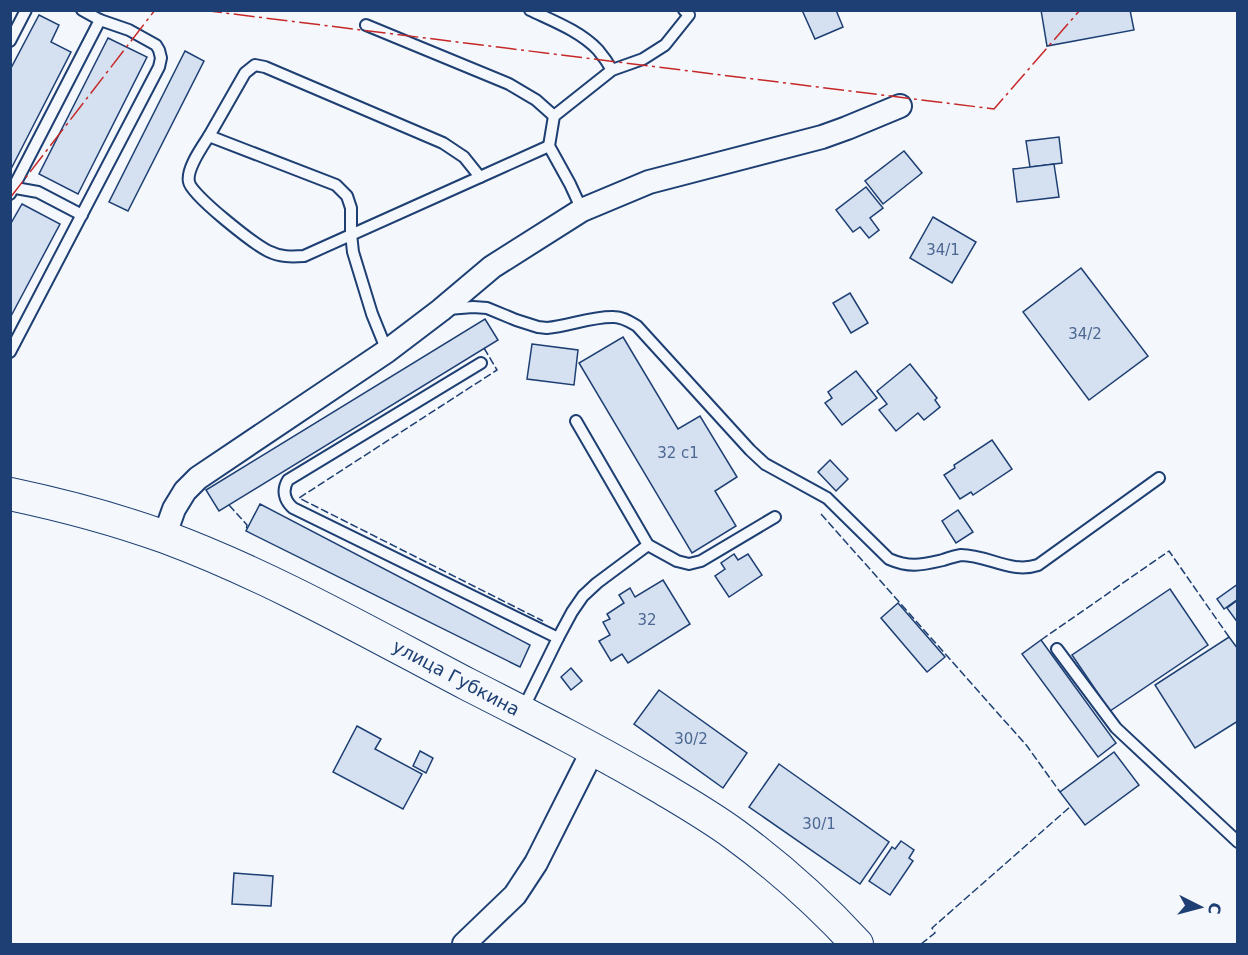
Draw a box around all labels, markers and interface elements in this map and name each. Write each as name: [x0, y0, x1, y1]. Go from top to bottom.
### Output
house number: 34/1: [926, 241, 960, 259]
house number: 34/2: [1068, 325, 1102, 343]
house number: 32 с1: [657, 444, 699, 462]
house number: 32: [637, 611, 657, 629]
street label: улица Губкина: [389, 635, 523, 720]
house number: 30/2: [674, 730, 708, 748]
house number: 30/1: [802, 815, 836, 833]
north arrow: [1170, 877, 1230, 937]
text: С: [1204, 902, 1224, 915]

